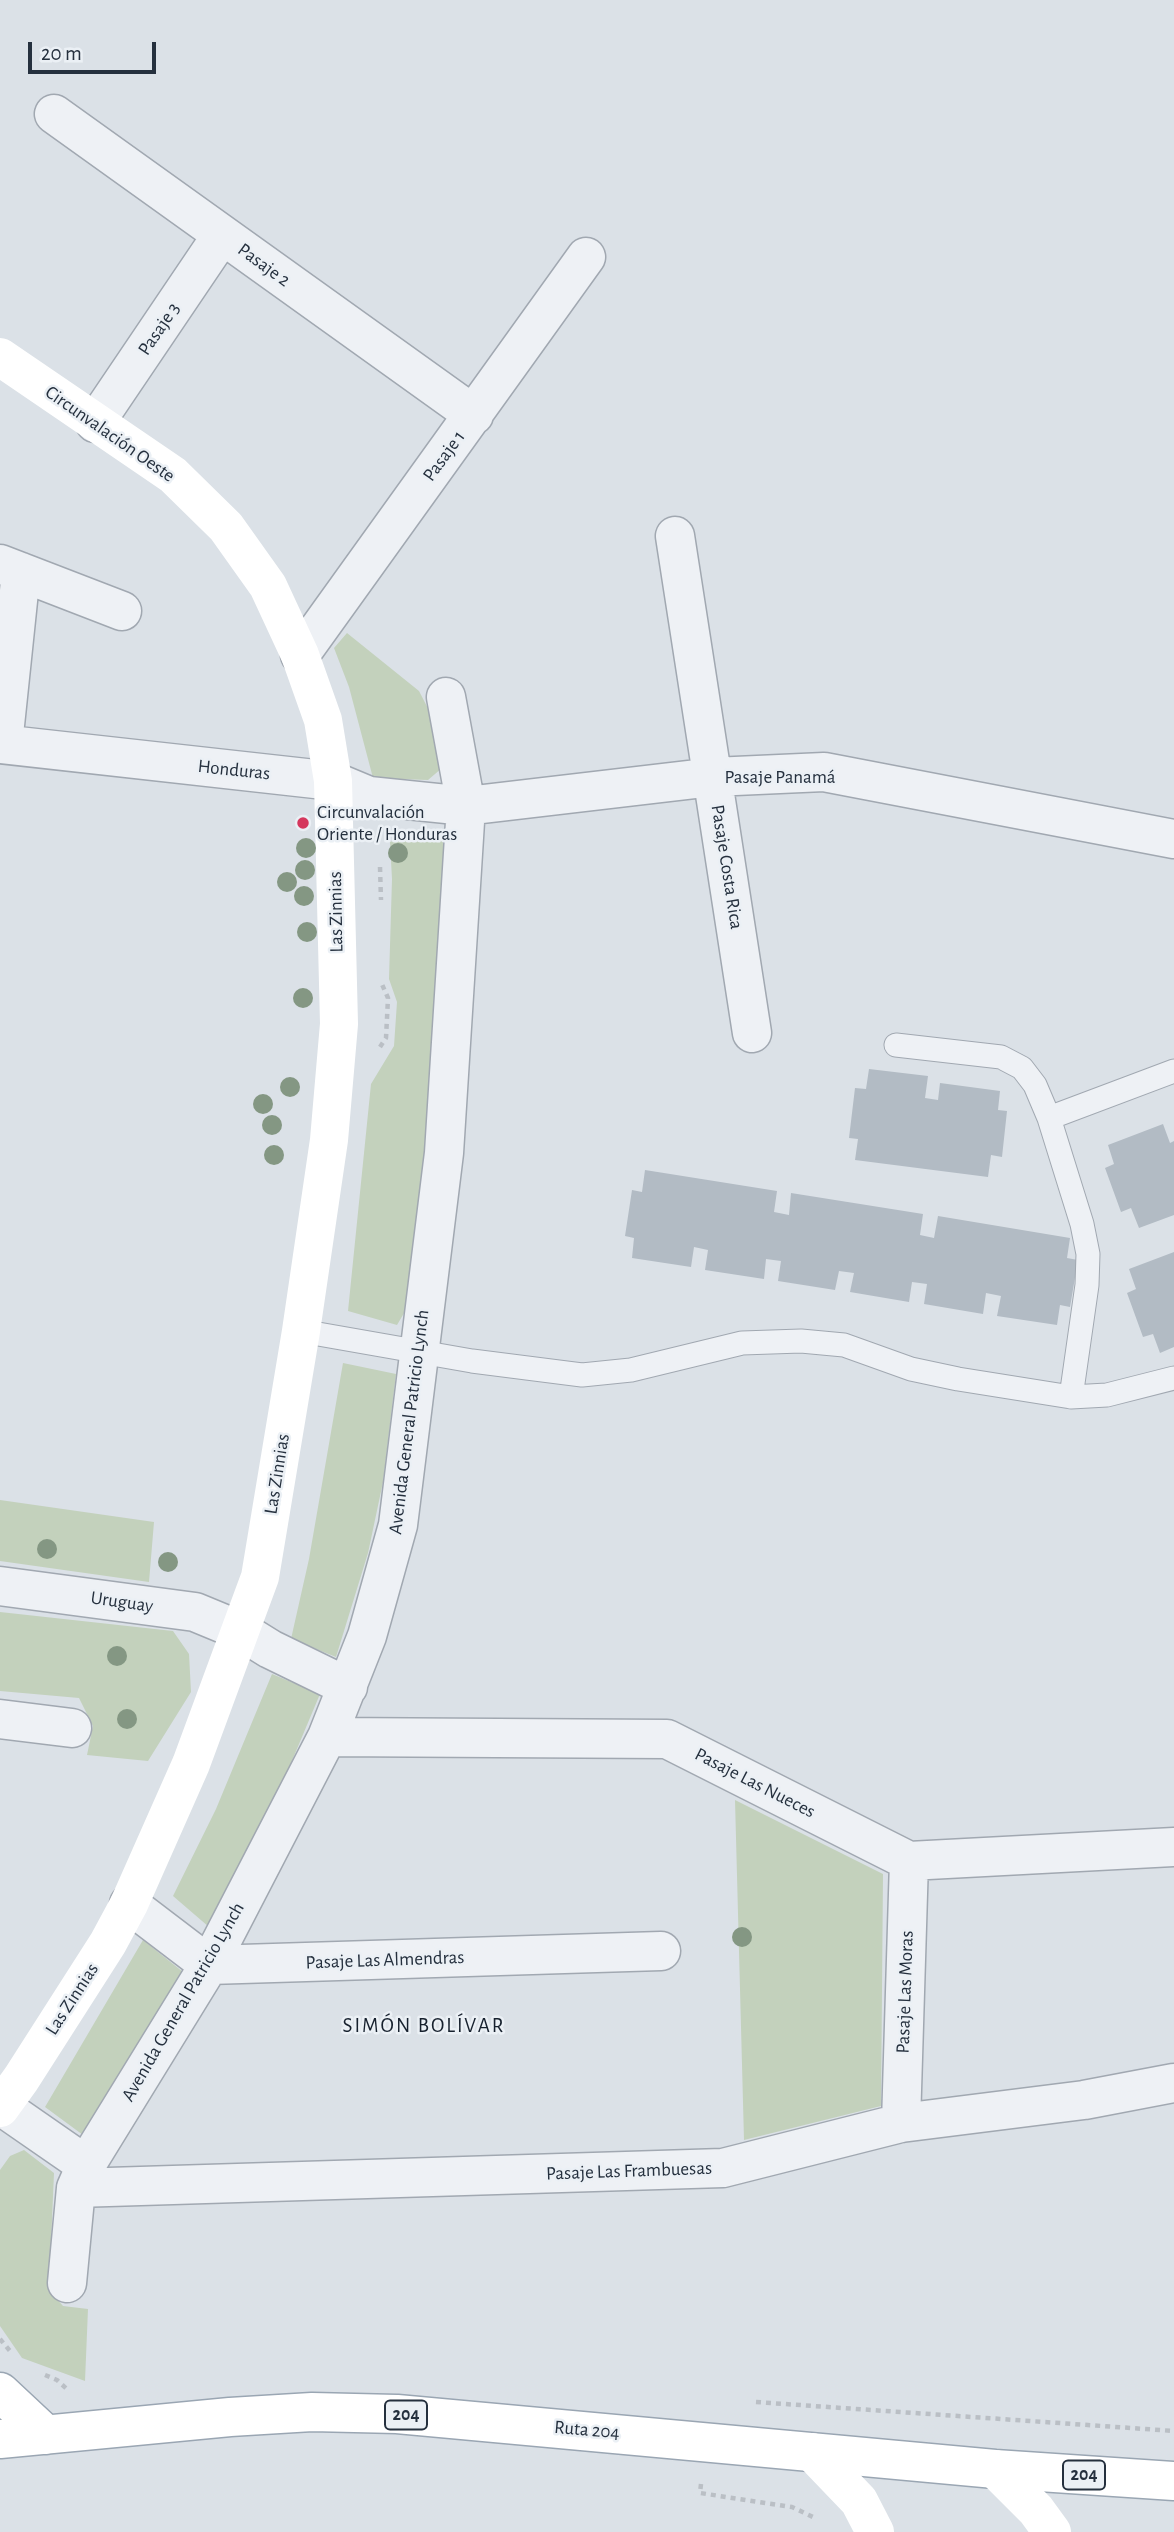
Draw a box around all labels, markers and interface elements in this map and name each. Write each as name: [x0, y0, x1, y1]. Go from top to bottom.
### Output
scale bar: [32, 28, 159, 72]
text: 20 m: [41, 43, 82, 64]
street label: Pasaje 2: [233, 238, 295, 292]
street label: Pasaje 3: [133, 298, 185, 360]
street label: Circunvalación Oeste: [41, 381, 179, 487]
street label: Pasaje 1: [418, 426, 470, 486]
street label: Honduras: [197, 755, 271, 785]
street label: Pasaje Panamá: [724, 766, 836, 788]
place label: Circunvalación Oriente / Honduras: [317, 801, 457, 845]
street label: Pasaje Costa Rica: [706, 803, 748, 931]
marker: Circunvalación Oriente / Honduras: [295, 815, 311, 831]
street label: Las Zinnias: [324, 871, 348, 953]
street label: Avenida General Patricio Lynch: [384, 1308, 434, 1536]
street label: Las Zinnias: [259, 1432, 295, 1516]
street label: Uruguay: [89, 1586, 155, 1618]
street label: Pasaje Las Nueces: [691, 1743, 819, 1823]
street label: Avenida General Patricio Lynch: [117, 1898, 249, 2106]
street label: Pasaje Las Moras: [891, 1930, 919, 2054]
street label: Pasaje Las Almendras: [305, 1946, 465, 1974]
street label: Las Zinnias: [40, 1959, 104, 2039]
district label: SIMÓN BOLÍVAR: [344, 2013, 504, 2039]
street label: Pasaje Las Frambuesas: [546, 2157, 712, 2185]
road number: 204: [385, 2400, 427, 2430]
street label: Ruta 204: [553, 2416, 621, 2444]
road number: 204: [1063, 2460, 1105, 2490]

